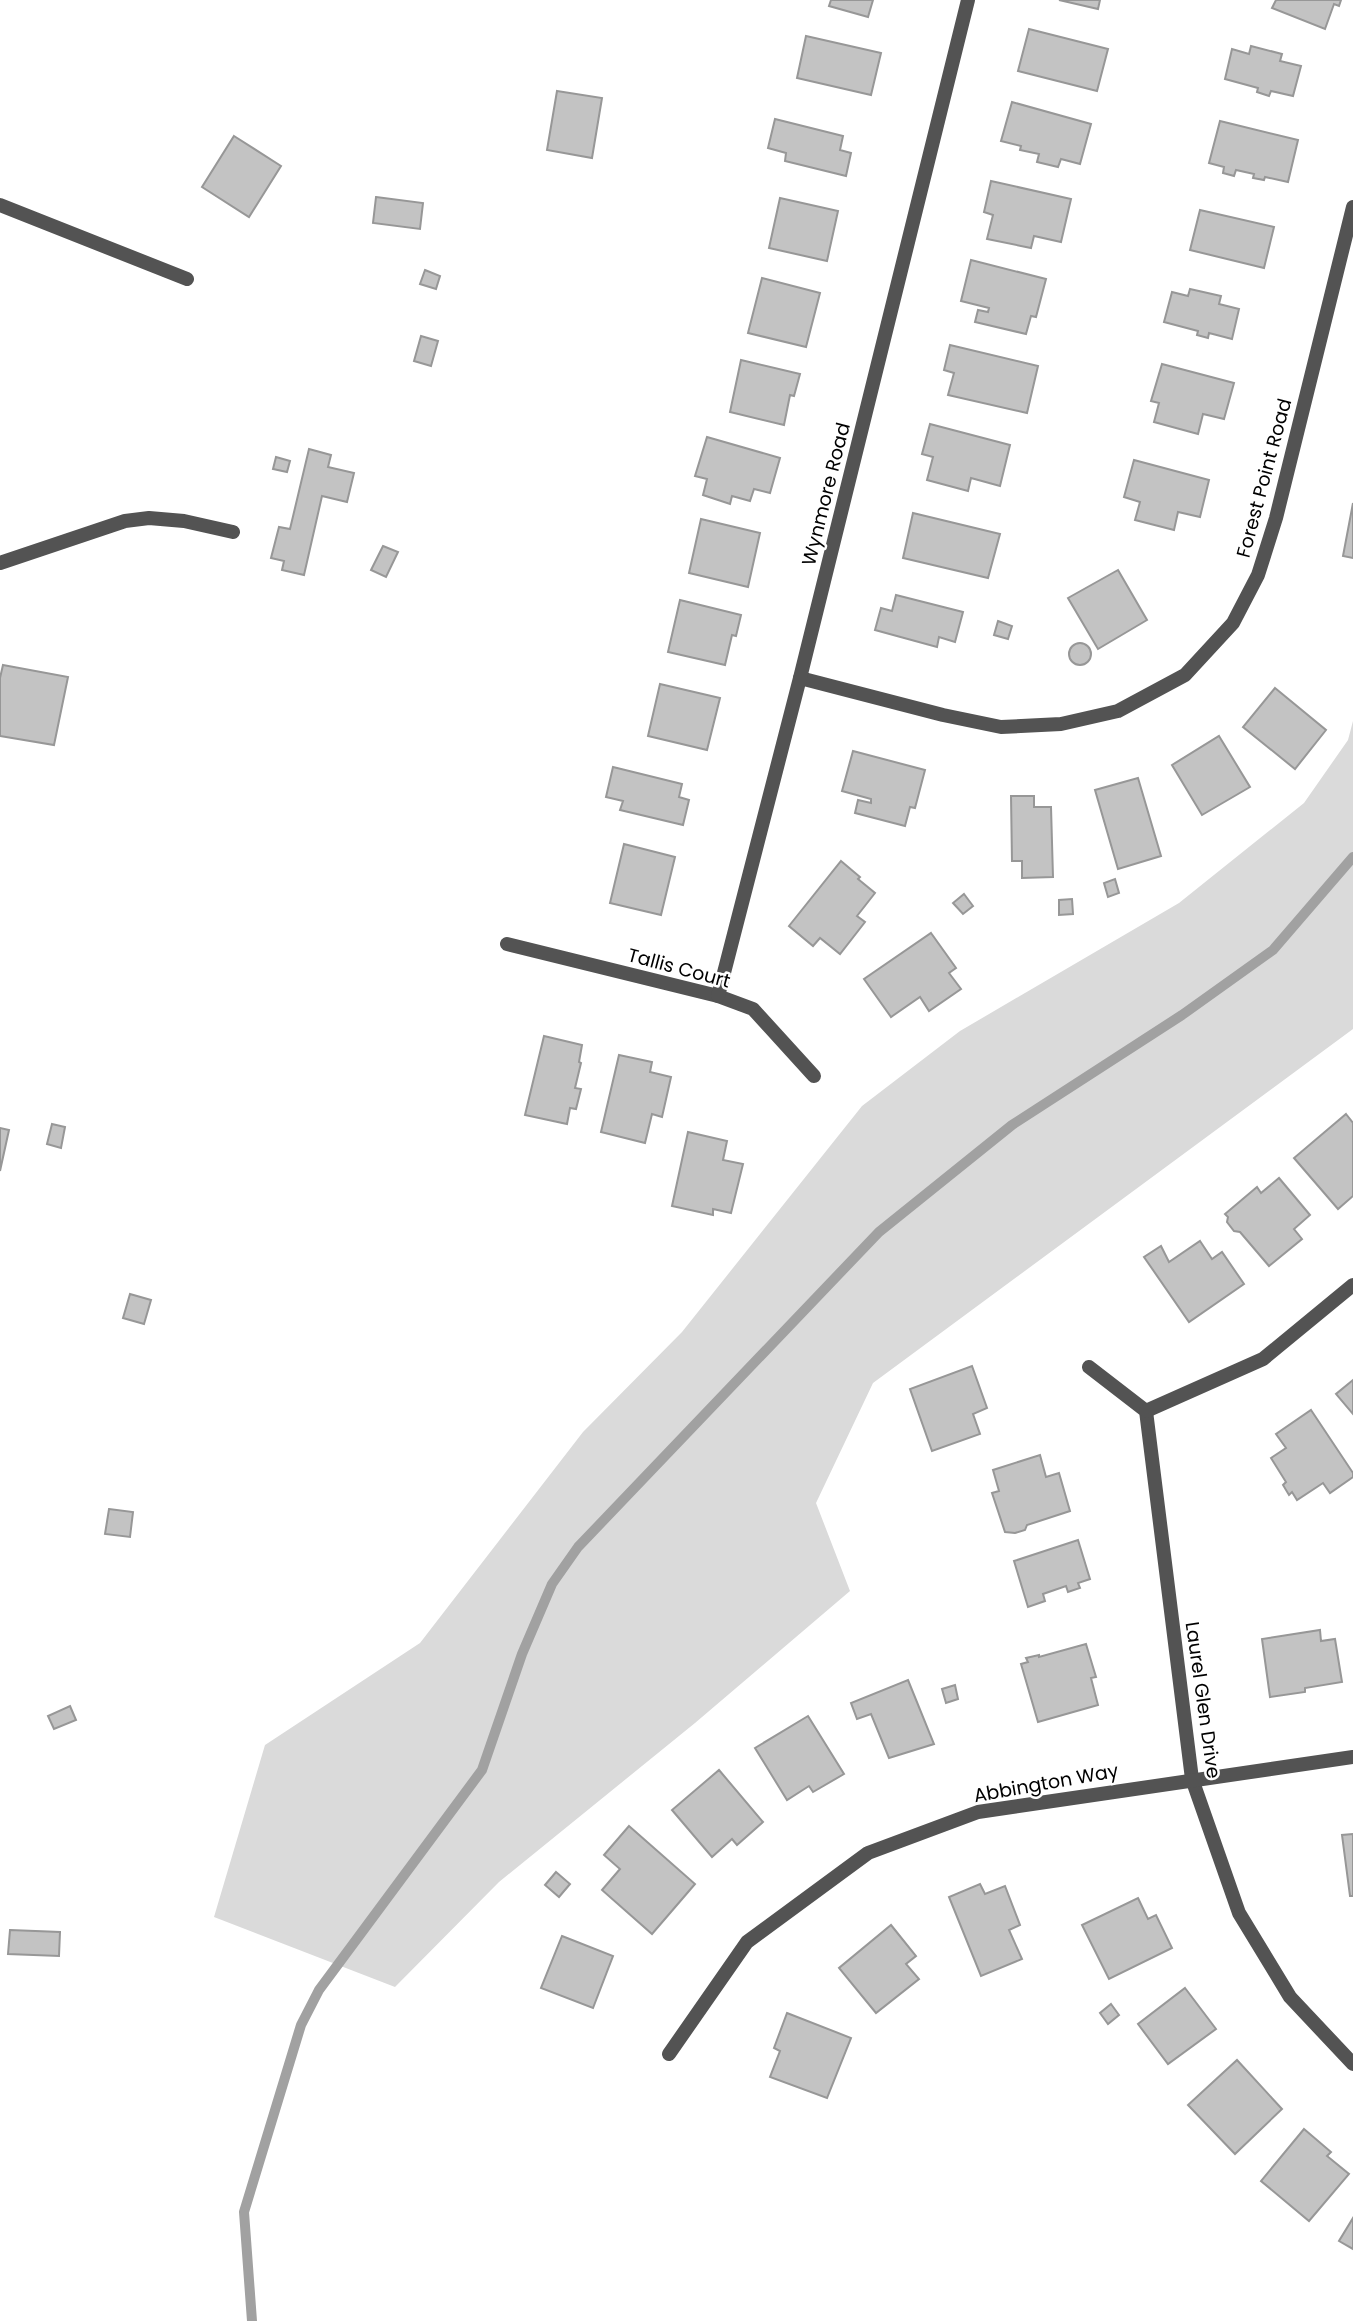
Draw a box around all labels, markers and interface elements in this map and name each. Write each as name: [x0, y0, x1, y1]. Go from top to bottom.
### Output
street label: Forest Point Road: [1230, 395, 1298, 561]
street label: Wynmore Road: [795, 420, 857, 568]
street label: Tallis Court: [625, 941, 733, 995]
street label: Laurel Glen Drive: [1179, 1620, 1227, 1780]
street label: Abbington Way: [971, 1757, 1121, 1809]

